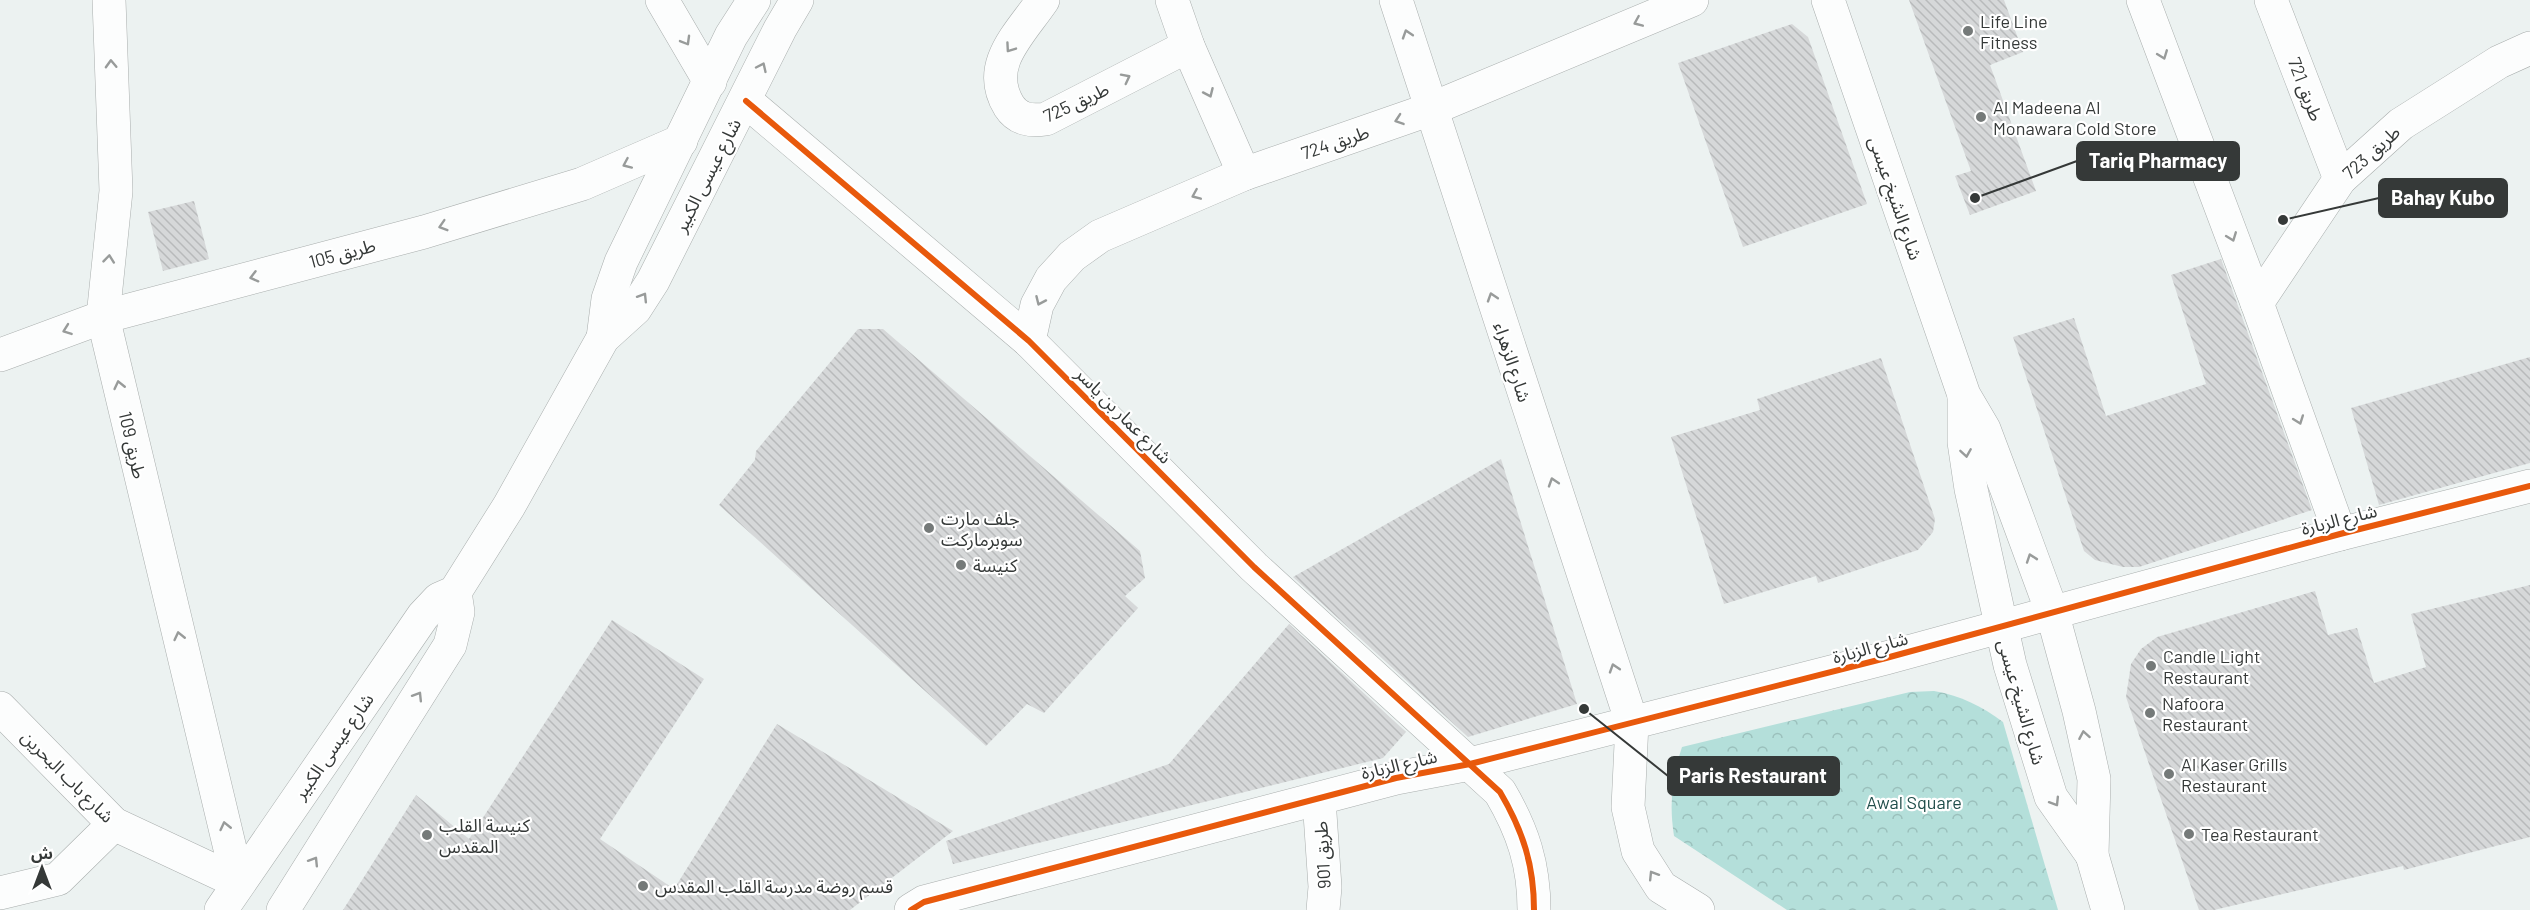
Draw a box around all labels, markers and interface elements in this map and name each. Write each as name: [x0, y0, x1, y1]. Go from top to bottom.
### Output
place label: Life Line Fitness: [1980, 10, 2048, 53]
one-way arrow: [1633, 15, 1644, 27]
marker: Life Line Fitness: [1961, 24, 1975, 38]
one-way arrow: [1401, 29, 1414, 40]
one-way arrow: [679, 35, 690, 45]
one-way arrow: [1006, 42, 1017, 53]
one-way arrow: [2156, 49, 2169, 60]
street label: طريق 721: [2283, 54, 2328, 124]
one-way arrow: [105, 60, 118, 69]
one-way arrow: [754, 63, 766, 74]
one-way arrow: [1120, 74, 1130, 85]
street label: طريق 725: [1040, 77, 1113, 128]
one-way arrow: [1201, 87, 1213, 98]
place label: Al Madeena Al Monawara Cold Store: [1993, 96, 2157, 139]
marker: Al Madeena Al Monawara Cold Store: [1974, 110, 1988, 124]
one-way arrow: [1394, 112, 1405, 125]
street label: شارع عيسى الكبير: [668, 114, 749, 238]
street label: طريق 724: [1298, 120, 1372, 165]
street label: طريق 723: [2338, 121, 2405, 184]
street label: شارع الشيخ عيسى: [1861, 133, 1927, 264]
callout: Tariq Pharmacy: [2077, 142, 2239, 180]
text: Tariq Pharmacy: [2089, 148, 2227, 172]
one-way arrow: [623, 157, 634, 169]
callout: Bahay Kubo: [2379, 179, 2507, 217]
text: Bahay Kubo: [2391, 185, 2495, 209]
one-way arrow: [1192, 188, 1203, 200]
one-way arrow: [438, 219, 449, 231]
one-way arrow: [2225, 231, 2237, 242]
street label: طريق 105: [306, 234, 378, 273]
one-way arrow: [102, 254, 114, 263]
one-way arrow: [250, 269, 260, 282]
one-way arrow: [635, 292, 646, 303]
one-way arrow: [1487, 292, 1500, 303]
one-way arrow: [1035, 295, 1047, 306]
street label: شارع الزهراء: [1486, 319, 1536, 406]
one-way arrow: [62, 323, 73, 336]
street label: شارع عمار بن ياسر: [1068, 362, 1177, 471]
one-way arrow: [113, 380, 126, 390]
street label: طريق 109: [114, 409, 151, 481]
one-way arrow: [2292, 414, 2305, 425]
one-way arrow: [1959, 448, 1972, 458]
one-way arrow: [1548, 477, 1560, 488]
street label: شارع الزبارة: [2299, 499, 2380, 543]
place label: جلف مارت سوبرماركت: [941, 507, 1023, 551]
marker: جلف مارت سوبرماركت: [922, 521, 936, 535]
one-way arrow: [2025, 553, 2038, 564]
place label: كنيسة: [973, 554, 1018, 576]
marker: كنيسة: [954, 558, 968, 572]
street label: شارع الزبارة: [1830, 626, 1911, 672]
one-way arrow: [174, 631, 187, 641]
street label: شارع الشيخ عيسى: [1990, 637, 2050, 768]
place label: Candle Light Restaurant: [2163, 645, 2260, 688]
marker: Candle Light Restaurant: [2144, 659, 2158, 673]
one-way arrow: [1608, 663, 1621, 674]
street label: شارع عيسى الكبير: [288, 689, 381, 807]
one-way arrow: [411, 692, 422, 703]
place label: Nafoora Restaurant: [2162, 692, 2248, 735]
marker: Nafoora Restaurant: [2143, 706, 2157, 720]
street label: شارع باب البحرين: [14, 725, 119, 830]
one-way arrow: [2078, 730, 2090, 739]
street label: شارع الزبارة: [1359, 745, 1440, 787]
place label: Al Kaser Grills Restaurant: [2181, 753, 2287, 796]
callout: Paris Restaurant: [1668, 757, 1839, 795]
text: Paris Restaurant: [1679, 763, 1827, 787]
marker: Al Kaser Grills Restaurant: [2162, 767, 2176, 781]
park label: Awal Square: [1866, 791, 1962, 813]
one-way arrow: [2048, 796, 2060, 806]
place label: كنيسة القلب المقدس: [439, 814, 530, 858]
one-way arrow: [219, 821, 232, 831]
street label: طريق 901: [1309, 821, 1336, 889]
place label: Tea Restaurant: [2201, 823, 2319, 845]
marker: Tea Restaurant: [2182, 827, 2196, 841]
marker: كنيسة القلب المقدس: [420, 828, 434, 842]
north arrow: [12, 838, 72, 898]
text: ش: [31, 843, 53, 863]
one-way arrow: [306, 856, 317, 867]
one-way arrow: [1648, 871, 1660, 881]
place label: قسم روضة مدرسة القلب المقدس: [655, 875, 893, 900]
marker: قسم روضة مدرسة القلب المقدس: [636, 879, 650, 893]

